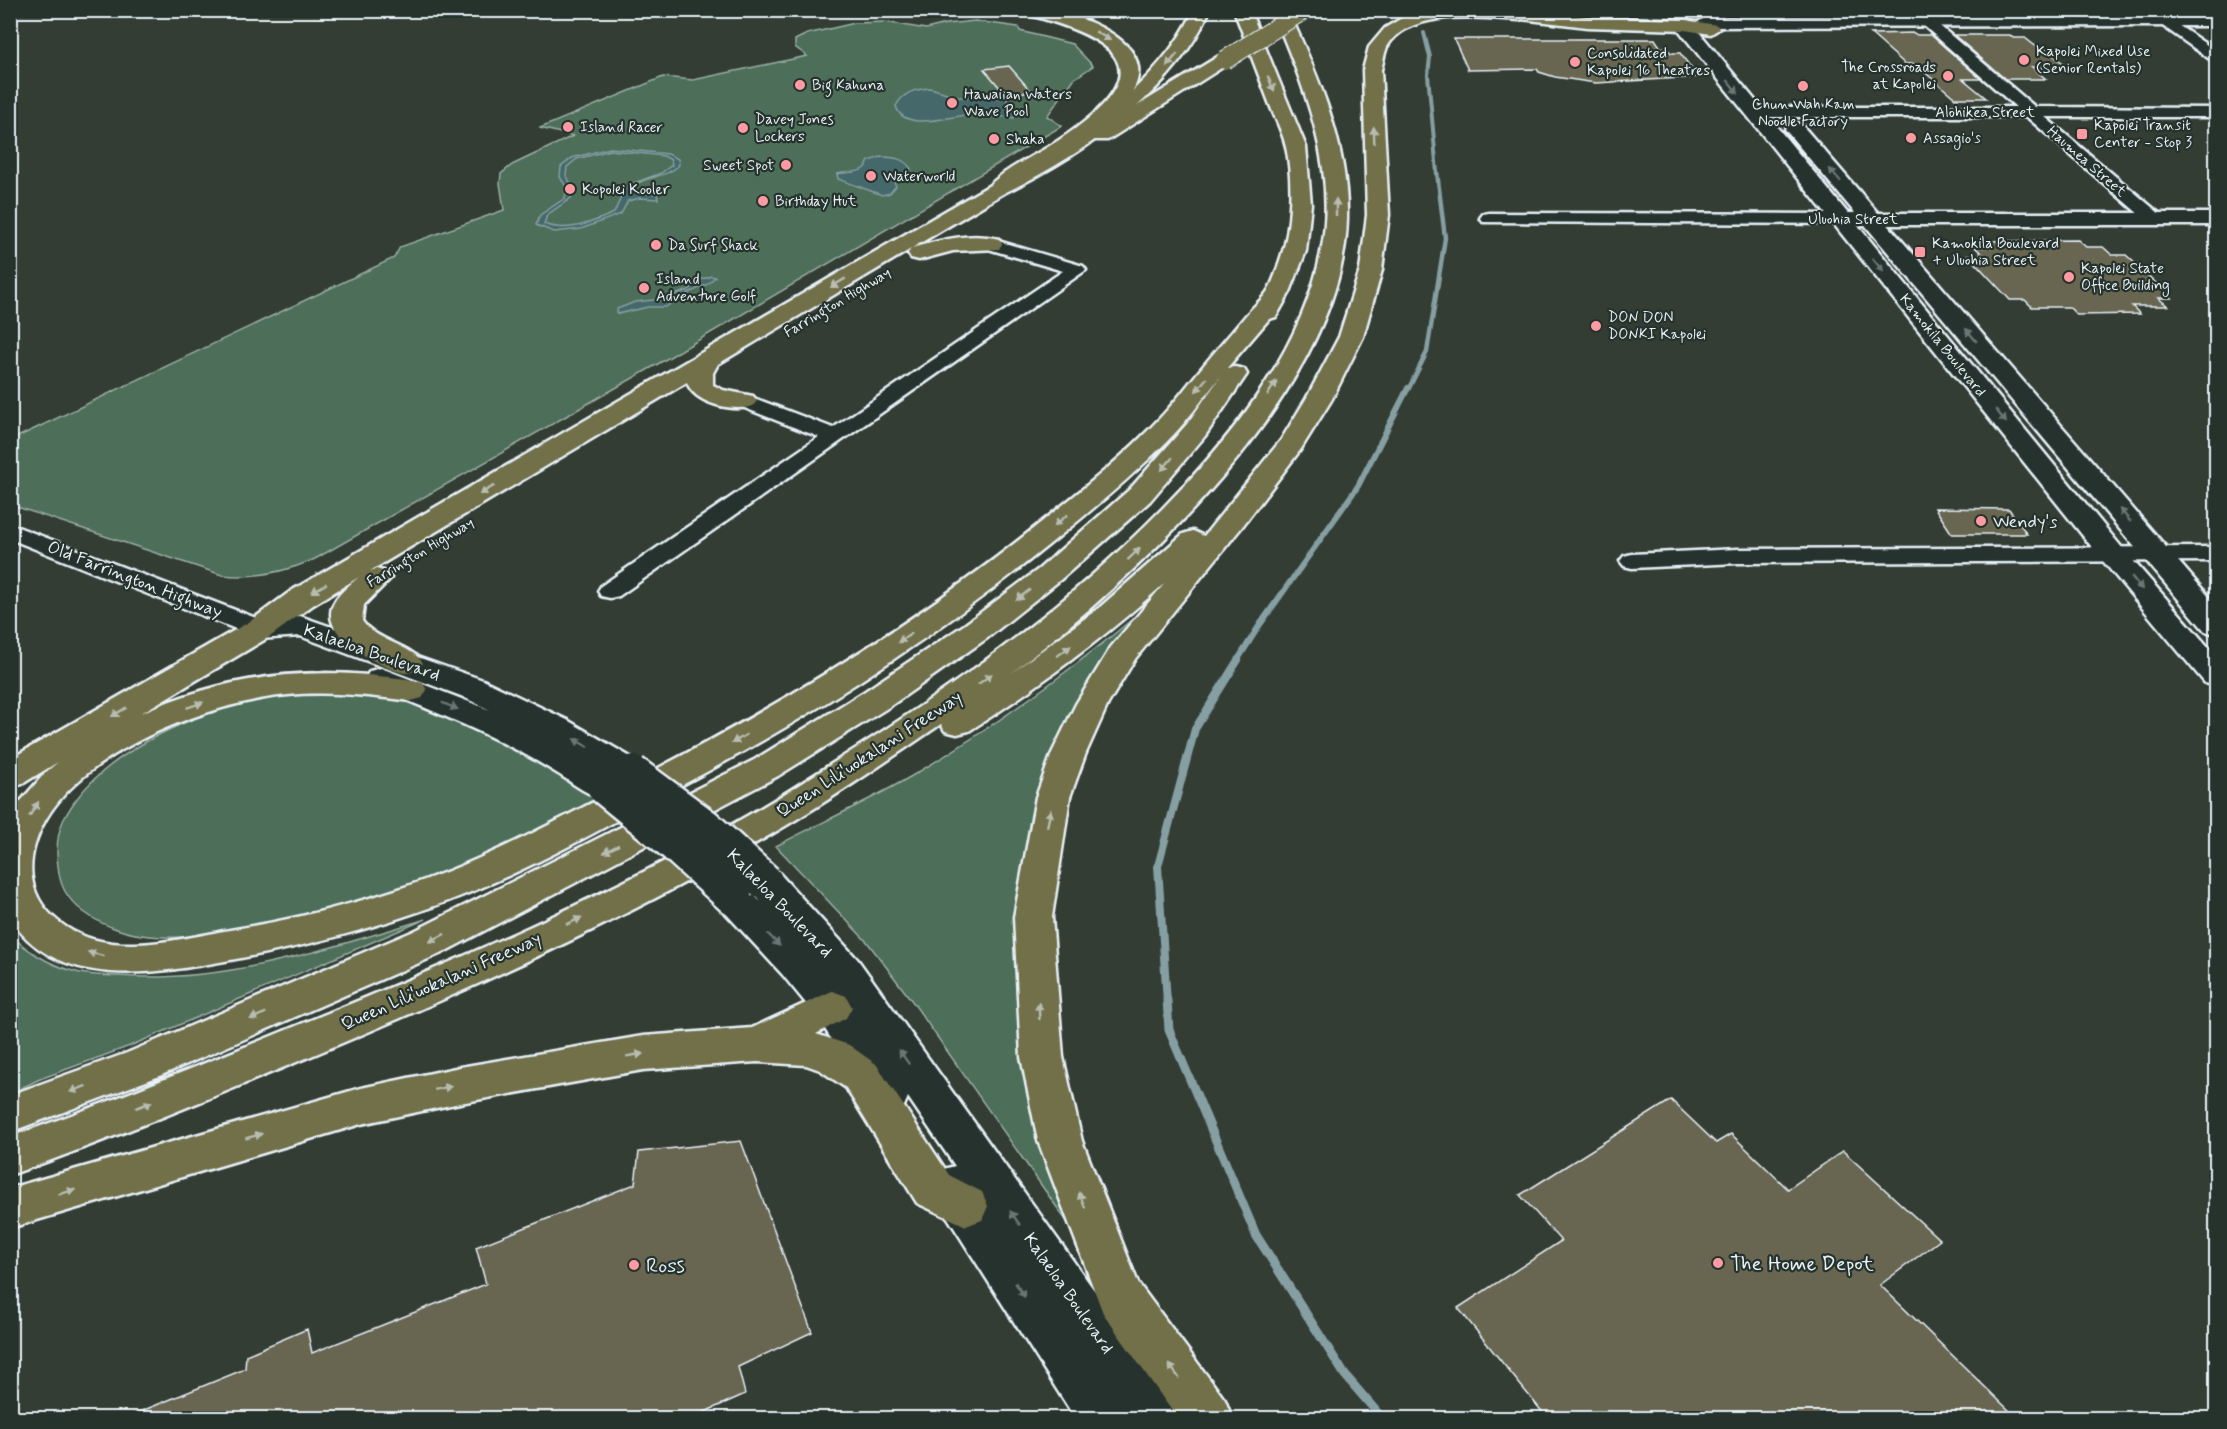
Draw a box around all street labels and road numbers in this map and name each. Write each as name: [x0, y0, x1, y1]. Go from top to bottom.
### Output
street label: Alohikea Street: [1935, 103, 2035, 123]
street label: Haumea Street: [2042, 122, 2130, 202]
street label: Uluohia Street: [1808, 210, 1898, 230]
street label: Farrington Highway: [780, 263, 895, 344]
street label: Kamokila Boulevard: [1894, 290, 1990, 401]
street label: Farrington Highway: [363, 513, 478, 594]
street label: Old Farrington Highway: [43, 535, 226, 626]
street label: Kalaeloa Boulevard: [300, 618, 443, 688]
street label: Queen Liliʻuokalani Freeway: [772, 686, 967, 824]
street label: Kalaeloa Boulevard: [721, 844, 837, 963]
street label: Queen Liliʻuokalani Freeway: [338, 927, 545, 1037]
street label: Kalaeloa Boulevard: [1017, 1228, 1119, 1359]

